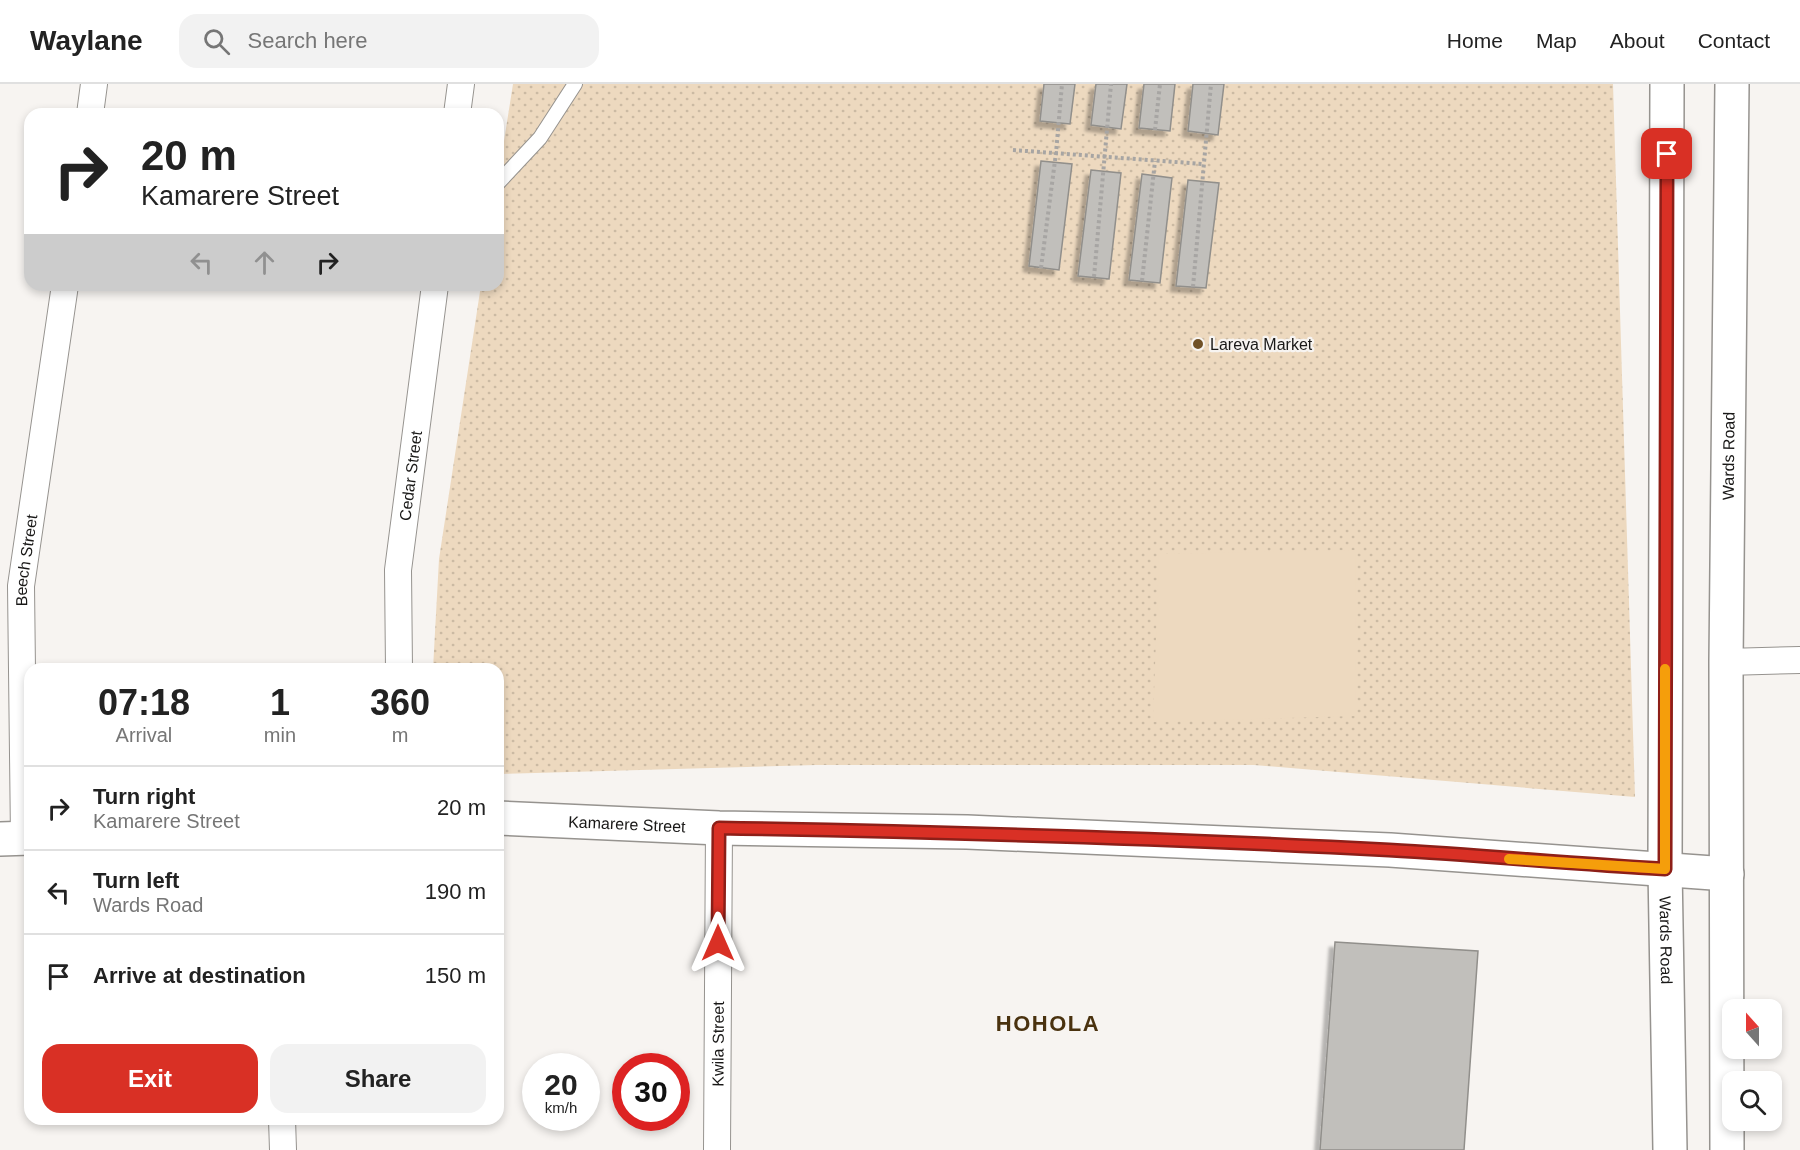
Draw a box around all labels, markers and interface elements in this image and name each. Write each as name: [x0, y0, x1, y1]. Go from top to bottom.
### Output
search box: [179, 14, 599, 68]
text: Waylane: [30, 25, 143, 56]
icon: search: [200, 25, 233, 58]
text: Search here: [248, 28, 367, 53]
text: Home: [1447, 29, 1503, 52]
text: Map: [1536, 29, 1577, 52]
text: About: [1610, 29, 1665, 52]
text: Contact: [1698, 29, 1770, 52]
pin: [1641, 128, 1692, 179]
icon: right: [42, 132, 120, 210]
text: 20 m: [141, 132, 237, 179]
icon: arrive: [1650, 137, 1683, 170]
text: Kamarere Street: [141, 181, 339, 211]
icon: left: [185, 246, 218, 279]
icon: ahead: [248, 246, 281, 279]
icon: right: [311, 246, 344, 279]
place label: Lareva Market: [1210, 336, 1313, 353]
marker: Lareva Market: [1191, 337, 1205, 351]
street label: Wards Road: [1719, 412, 1737, 500]
street label: Cedar Street: [396, 429, 425, 522]
street label: Beech Street: [12, 513, 40, 606]
text: 07:18: [98, 682, 190, 723]
text: 1: [270, 682, 290, 723]
text: 360: [370, 682, 430, 723]
text: Arrival: [116, 724, 172, 746]
text: min: [264, 724, 296, 746]
text: m: [392, 724, 408, 746]
text: Turn right: [93, 784, 195, 809]
icon: right: [42, 792, 75, 825]
text: 20 m: [437, 795, 486, 820]
text: Kamarere Street: [93, 810, 240, 832]
street label: Kamarere Street: [568, 813, 686, 835]
text: Turn left: [93, 868, 179, 893]
icon: left: [42, 876, 75, 909]
text: 190 m: [425, 879, 486, 904]
text: Wards Road: [93, 894, 203, 916]
street label: Wards Road: [1657, 896, 1676, 984]
position arrow: [686, 911, 750, 975]
icon: arrive: [42, 960, 75, 993]
text: Arrive at destination: [93, 963, 306, 988]
text: 150 m: [425, 963, 486, 988]
north arrow: [1722, 999, 1782, 1059]
map controls: [1722, 999, 1782, 1131]
street label: Kwila Street: [709, 1001, 726, 1087]
district label: HOHOLA: [996, 1011, 1100, 1036]
button: Exit: [42, 1044, 258, 1113]
button: Share: [270, 1044, 486, 1113]
speed limit sign: 30: [612, 1053, 690, 1131]
text: 20: [544, 1068, 578, 1101]
button: search: [1722, 1071, 1782, 1131]
text: km/h: [545, 1099, 577, 1116]

